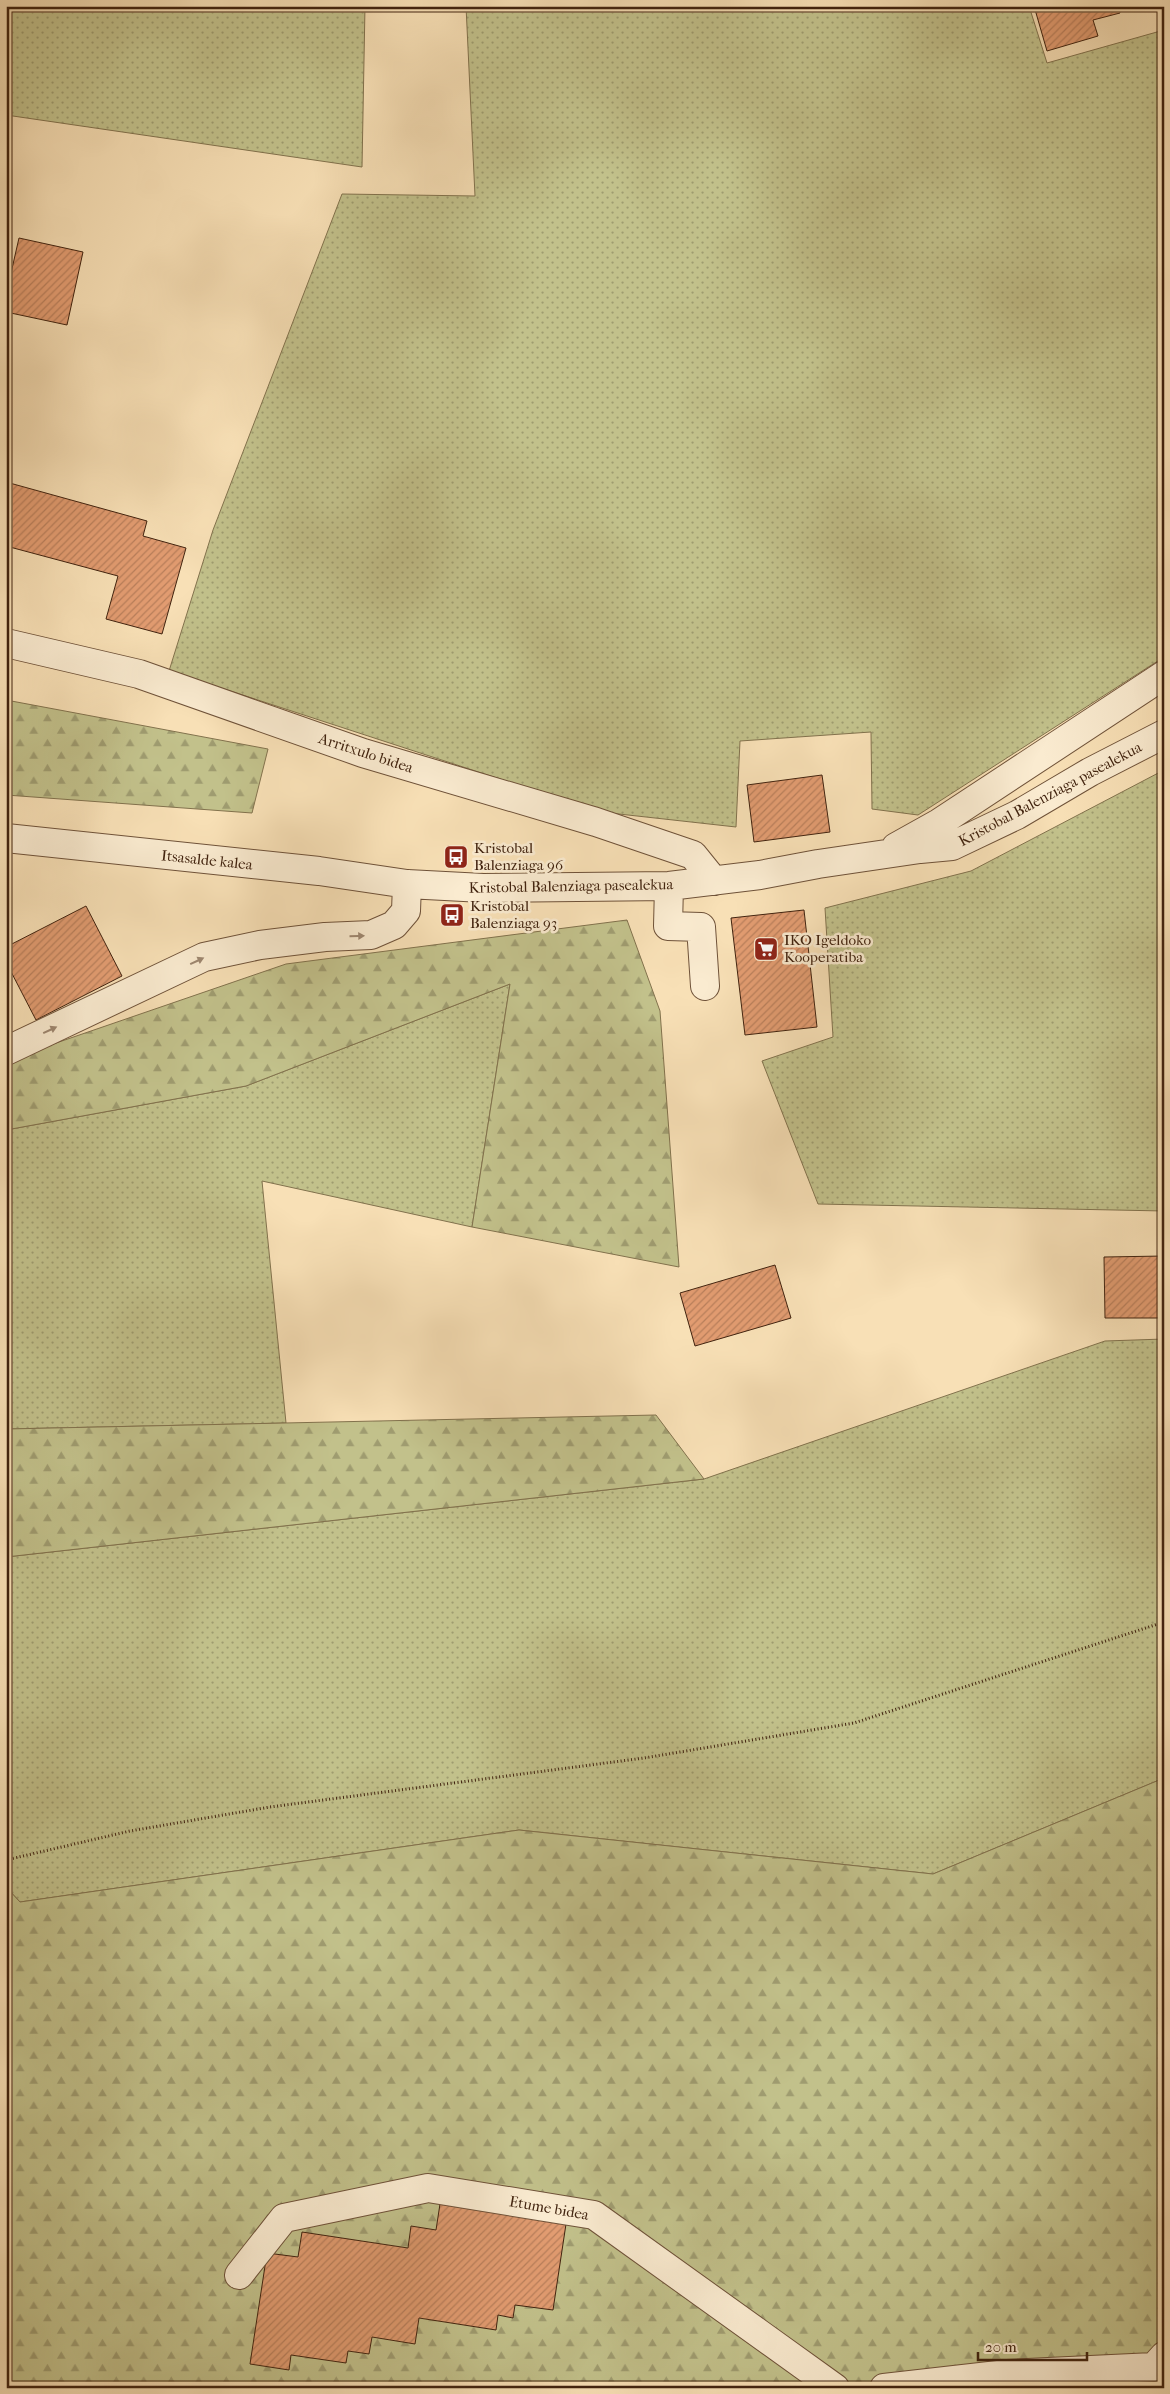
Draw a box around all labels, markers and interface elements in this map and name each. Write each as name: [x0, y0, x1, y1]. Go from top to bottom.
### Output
street label: Arritxulo bidea: [316, 729, 416, 777]
street label: Kristobal Balenziaga pasealekua: [955, 737, 1146, 850]
place label: Kristobal Balenziaga 96: [474, 839, 564, 874]
bus stop icon: Kristobal Balenziaga 96: [443, 844, 469, 870]
street label: Itsasalde kalea: [160, 846, 255, 874]
street label: Kristobal Balenziaga pasealekua: [468, 875, 675, 897]
place label: Kristobal Balenziaga 93: [470, 897, 557, 932]
bus stop icon: Kristobal Balenziaga 93: [439, 902, 465, 928]
one-way arrow: [349, 931, 365, 939]
place label: IKO Igeldoko Kooperatiba: [784, 931, 872, 966]
supermarket icon: IKO Igeldoko Kooperatiba: [753, 936, 779, 962]
one-way arrow: [190, 956, 204, 964]
one-way arrow: [43, 1025, 57, 1033]
street label: Etume bidea: [508, 2192, 591, 2224]
scale bar: [978, 2329, 1086, 2361]
text: 20 m: [985, 2338, 1017, 2356]

